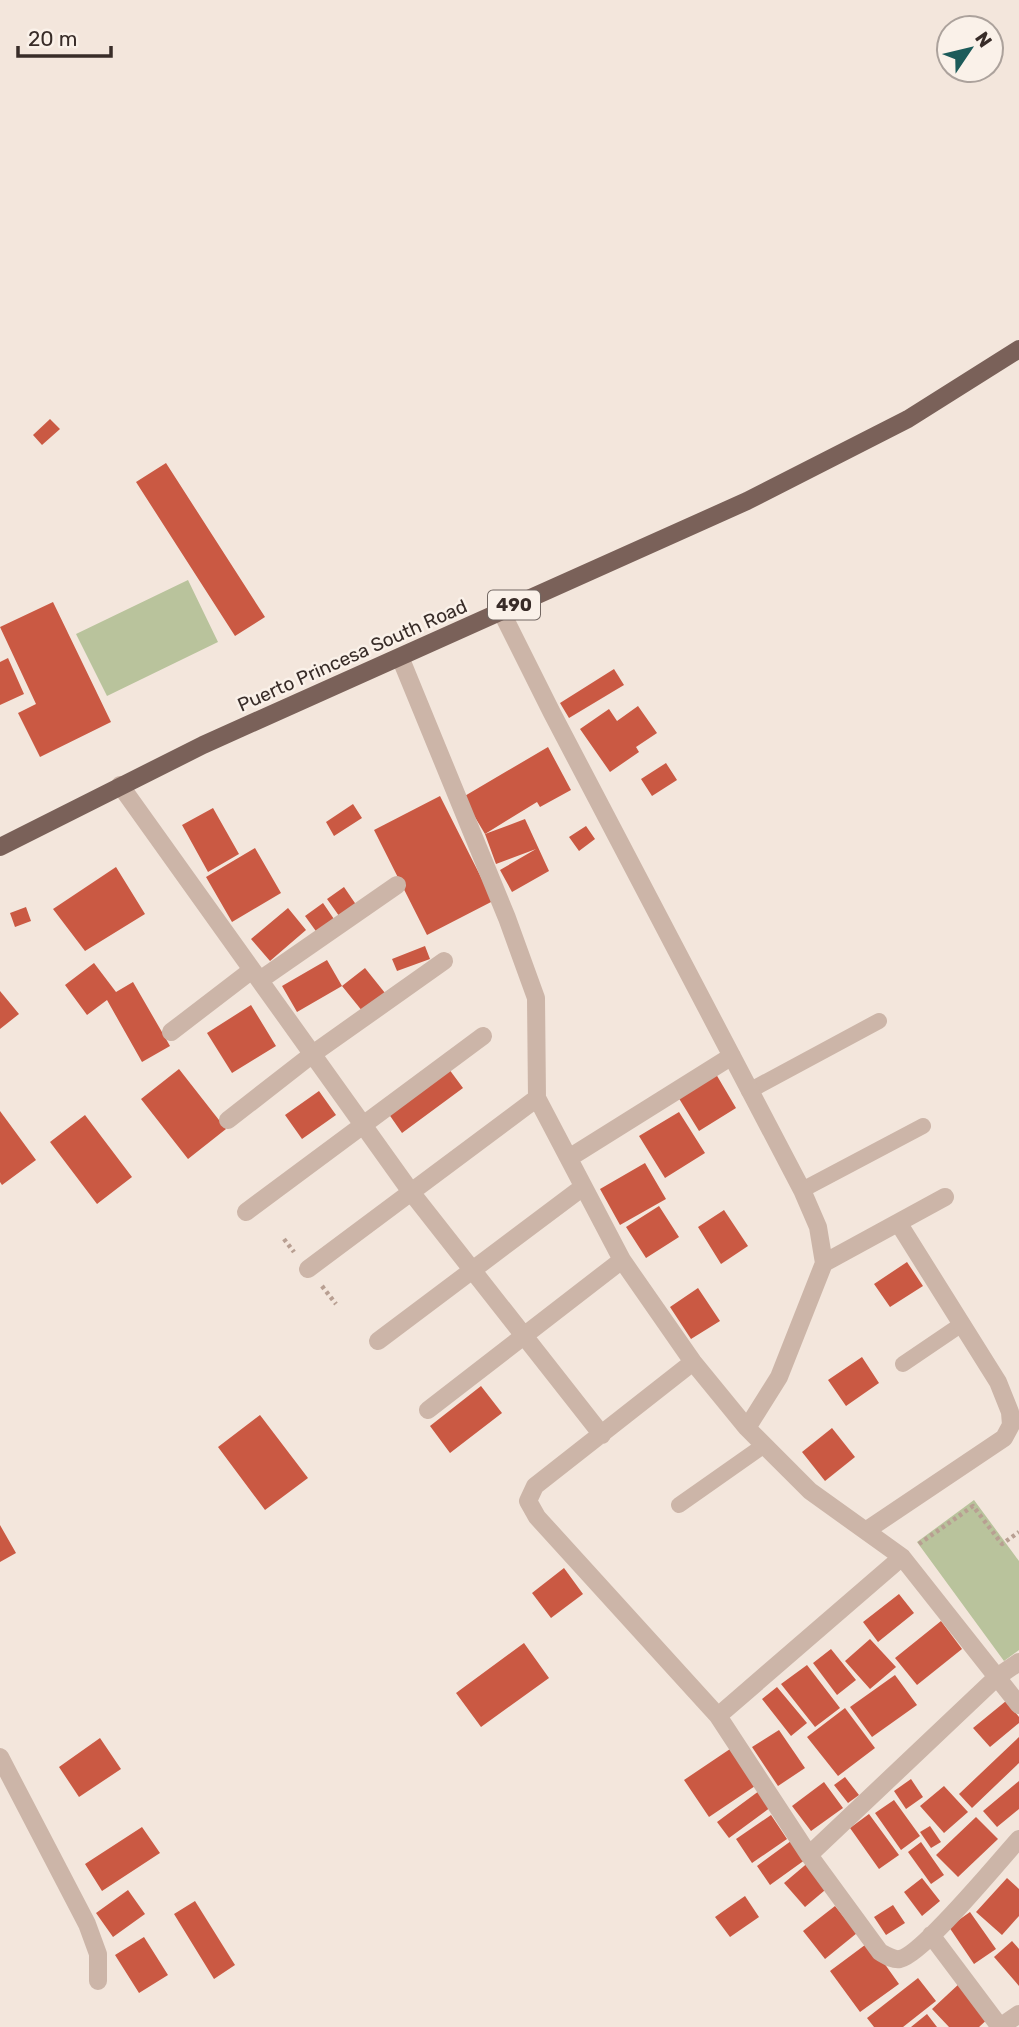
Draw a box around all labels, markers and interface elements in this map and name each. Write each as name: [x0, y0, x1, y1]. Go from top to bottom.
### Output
scale bar: [18, 14, 110, 58]
north arrow: [935, 14, 1005, 84]
text: 20 m: [28, 26, 77, 51]
text: N: [970, 27, 997, 52]
road number: 490: [488, 590, 540, 620]
street label: Puerto Princesa South Road: [234, 594, 471, 717]

